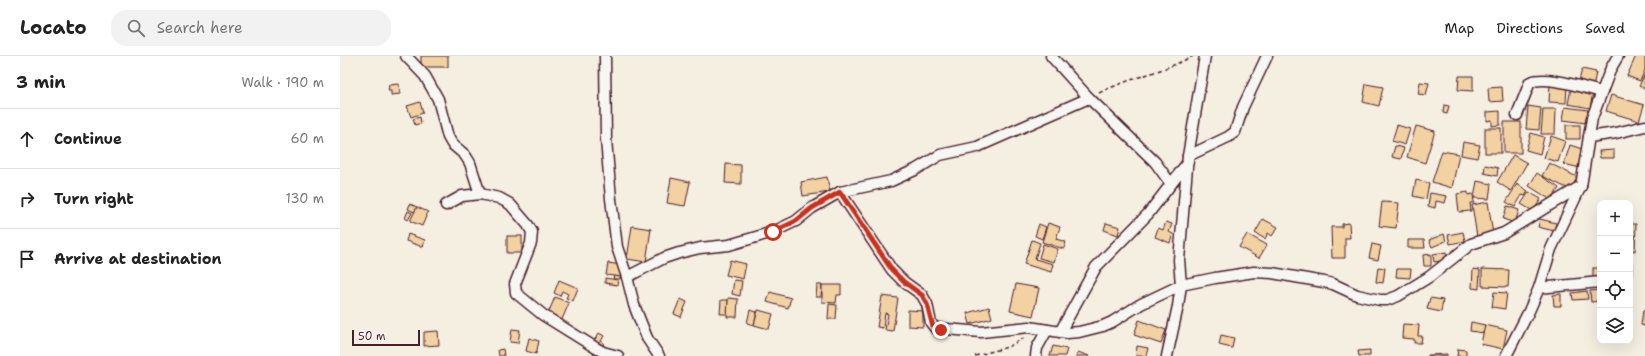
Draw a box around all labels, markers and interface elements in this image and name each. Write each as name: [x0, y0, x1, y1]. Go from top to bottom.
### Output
search box: [111, 10, 391, 46]
text: Locato: [20, 15, 87, 40]
icon: search: [125, 17, 147, 39]
text: Search here: [157, 18, 242, 38]
text: Map: [1445, 19, 1475, 37]
text: Directions: [1497, 19, 1563, 37]
text: Saved: [1585, 19, 1625, 37]
text: 3 min: [16, 71, 66, 93]
text: Walk · 190 m: [242, 74, 324, 91]
icon: ahead: [16, 128, 38, 150]
text: Continue: [54, 129, 122, 149]
text: 60 m: [291, 130, 324, 147]
icon: right: [16, 188, 38, 210]
text: Turn right: [54, 189, 134, 209]
text: 130 m: [286, 190, 324, 207]
map controls: [1597, 200, 1633, 344]
button: +: [1597, 200, 1633, 236]
route start: [764, 223, 782, 241]
button: −: [1597, 236, 1633, 272]
icon: arrive: [16, 248, 38, 270]
text: Arrive at destination: [54, 249, 222, 269]
button: locate: [1597, 272, 1633, 308]
button: layers: [1597, 308, 1633, 344]
route end: [932, 321, 950, 339]
scale bar: [352, 328, 420, 347]
text: 50 m: [358, 329, 386, 344]

